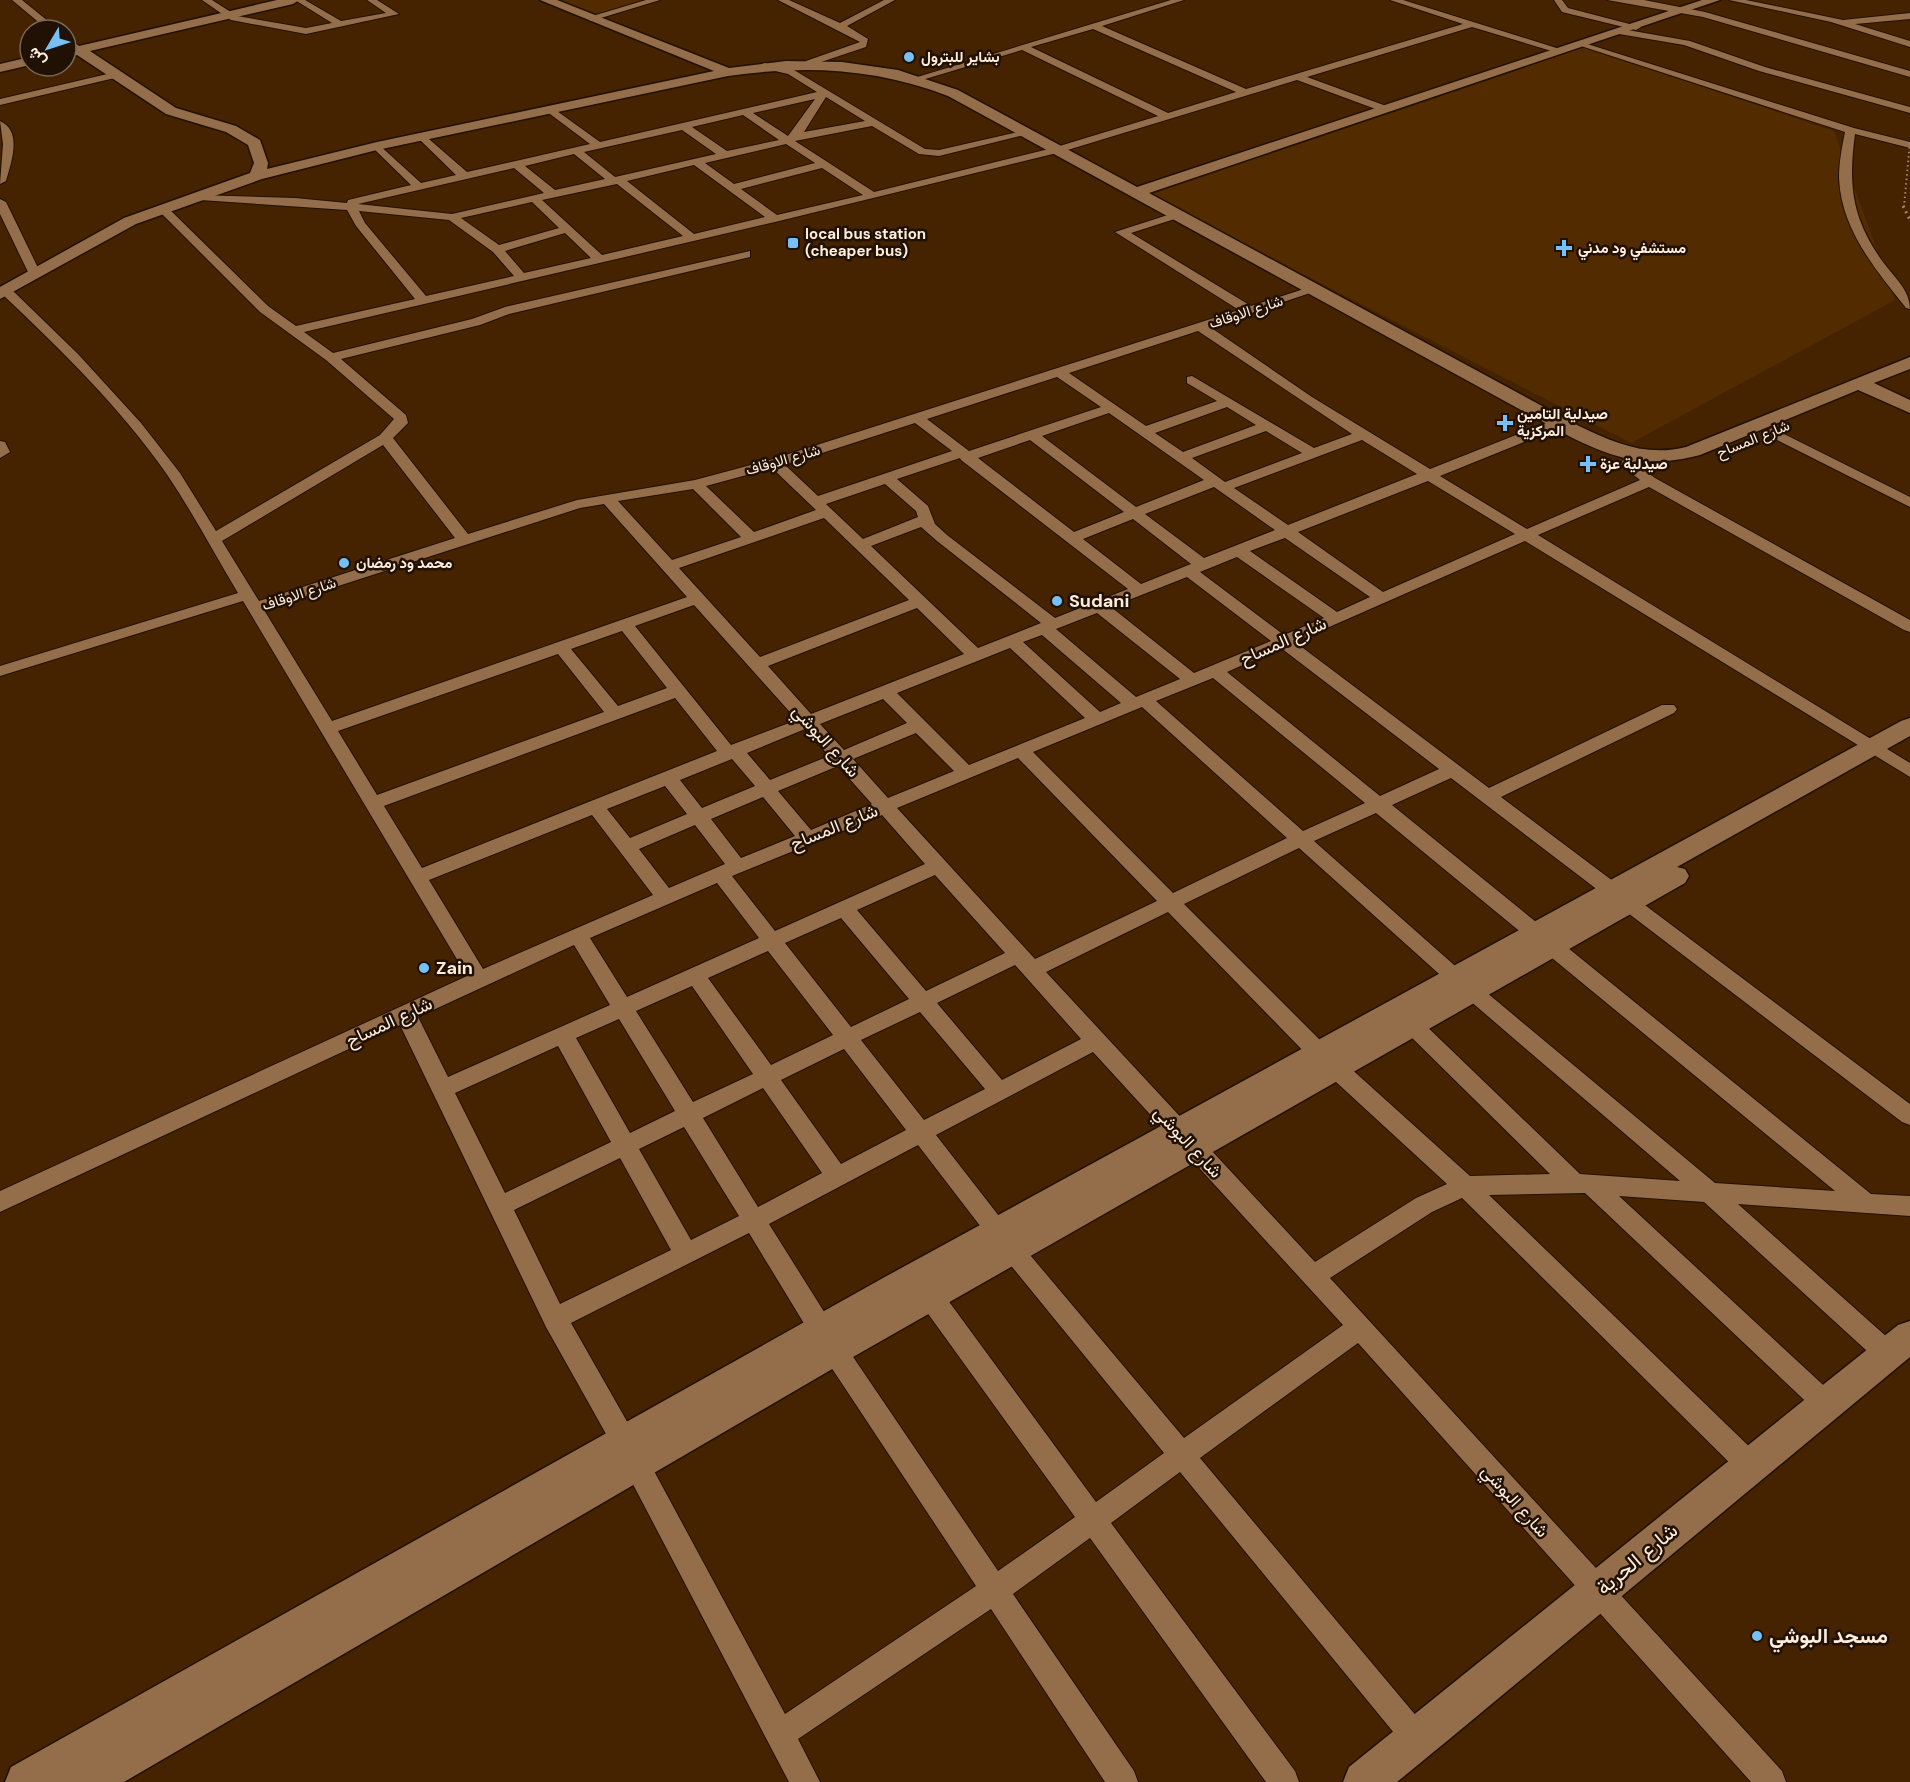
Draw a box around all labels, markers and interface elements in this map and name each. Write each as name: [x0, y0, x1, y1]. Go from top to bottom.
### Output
north arrow: [18, 18, 78, 78]
text: ش: [23, 43, 51, 71]
place label: بشاير للبترول: [921, 47, 1000, 67]
marker: بشاير للبترول: [902, 50, 916, 64]
place label: local bus station (cheaper bus): [805, 224, 926, 261]
marker: local bus station (cheaper bus): [786, 236, 800, 250]
place label: مستشفي ود مدني: [1578, 238, 1686, 261]
marker: مستشفي ود مدني: [1555, 239, 1573, 257]
street label: شارع الاوقاف: [1206, 291, 1286, 334]
place label: صيدلية التامين المركزية: [1517, 404, 1608, 441]
street label: شارع المساح: [1713, 415, 1793, 464]
marker: صيدلية التامين المركزية: [1498, 416, 1512, 430]
street label: شارع الاوقاف: [743, 440, 823, 481]
place label: صيدلية عزة: [1600, 454, 1668, 474]
marker: صيدلية عزة: [1581, 457, 1595, 471]
place label: محمد ود رمضان: [356, 553, 452, 573]
marker: محمد ود رمضان: [337, 556, 351, 570]
street label: شارع الاوقاف: [259, 573, 339, 616]
place label: Sudani: [1069, 589, 1129, 613]
marker: Sudani: [1050, 594, 1064, 608]
street label: شارع المساح: [1236, 611, 1330, 671]
street label: شارع البوشي: [785, 699, 865, 785]
street label: شارع المساح: [787, 799, 881, 855]
place label: Zain: [436, 956, 473, 980]
marker: Zain: [417, 961, 431, 975]
street label: شارع المساح: [342, 992, 436, 1052]
street label: شارع البوشي: [1146, 1101, 1228, 1185]
street label: شارع البوشي: [1474, 1459, 1554, 1545]
street label: شارع الحرية: [1590, 1517, 1684, 1601]
place label: مسجد البوشي: [1769, 1622, 1888, 1653]
marker: مسجد البوشي: [1750, 1629, 1764, 1643]

